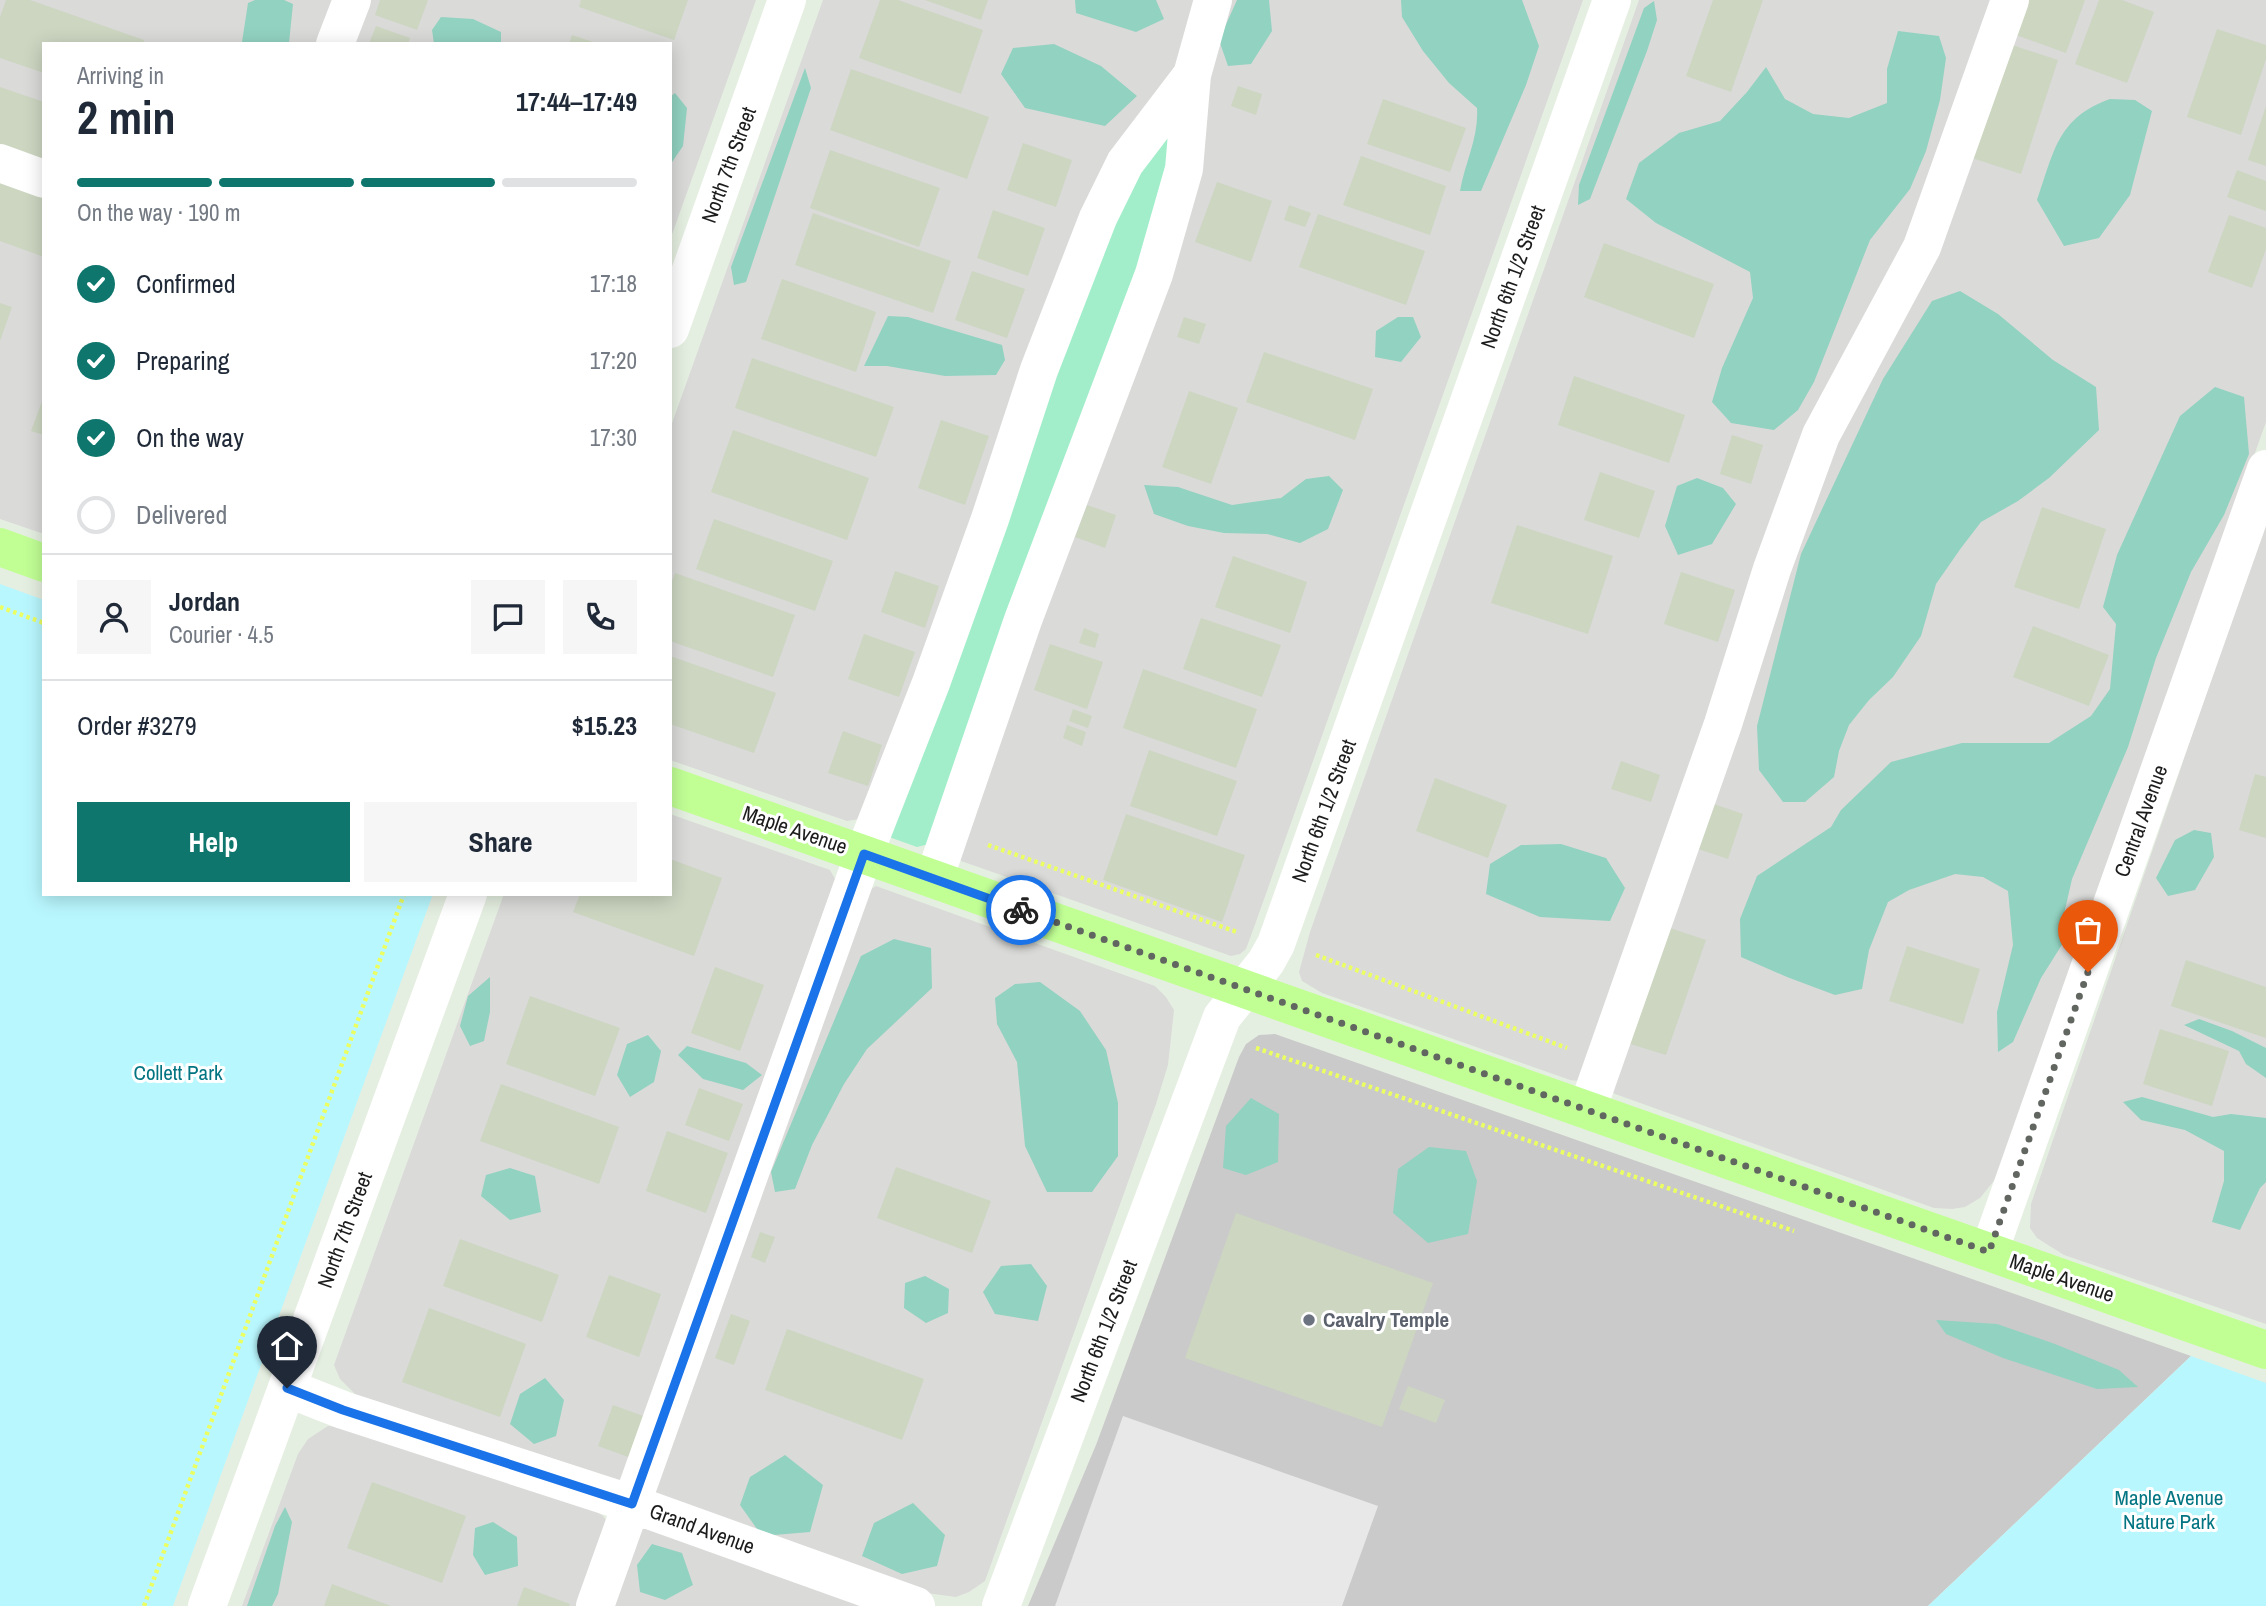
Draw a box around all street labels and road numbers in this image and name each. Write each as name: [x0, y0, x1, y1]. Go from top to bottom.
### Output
street label: North 7th Street: [694, 103, 763, 227]
street label: North 6th 1/2 Street: [1473, 201, 1552, 352]
street label: North 6th 1/2 Street: [1284, 735, 1363, 886]
street label: Central Avenue: [2107, 761, 2174, 881]
street label: Maple Avenue: [739, 798, 851, 861]
street label: North 7th Street: [310, 1168, 379, 1292]
street label: Maple Avenue: [2006, 1246, 2118, 1309]
street label: North 6th 1/2 Street: [1063, 1255, 1144, 1406]
street label: Grand Avenue: [646, 1496, 759, 1561]

